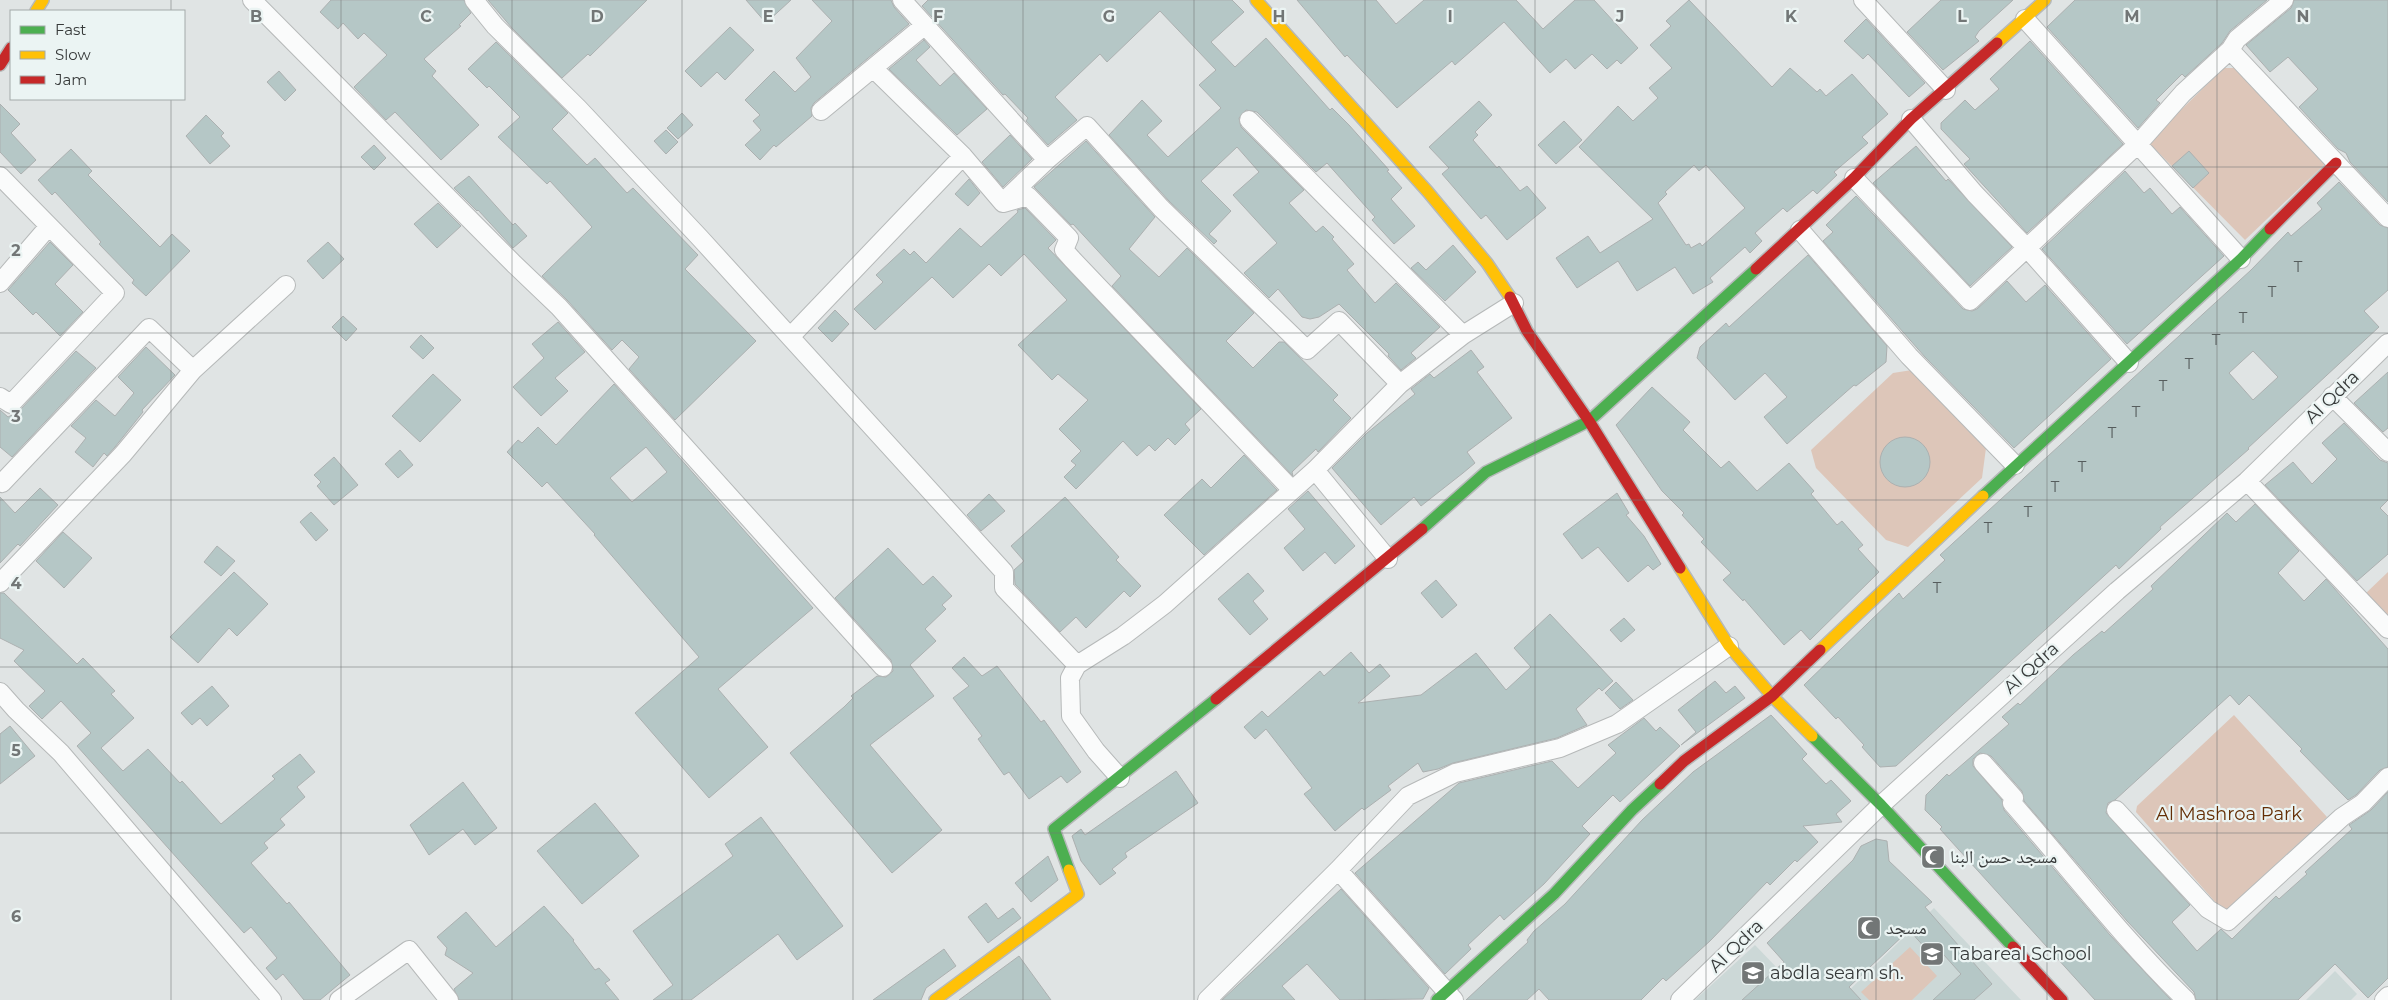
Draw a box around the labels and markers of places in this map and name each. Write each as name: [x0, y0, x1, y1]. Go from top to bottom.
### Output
mosque icon: مسجد حسن البنا: [1920, 844, 1946, 870]
place label: مسجد حسن البنا: [1950, 846, 2057, 868]
mosque icon: مسجد: [1856, 915, 1882, 941]
place label: مسجد: [1886, 917, 1927, 939]
school or university icon: Tabareal School: [1919, 941, 1945, 967]
place label: Tabareal School: [1950, 943, 2092, 965]
school or university icon: abdla seam sh.: [1740, 960, 1766, 986]
place label: abdla seam sh.: [1770, 962, 1904, 984]

